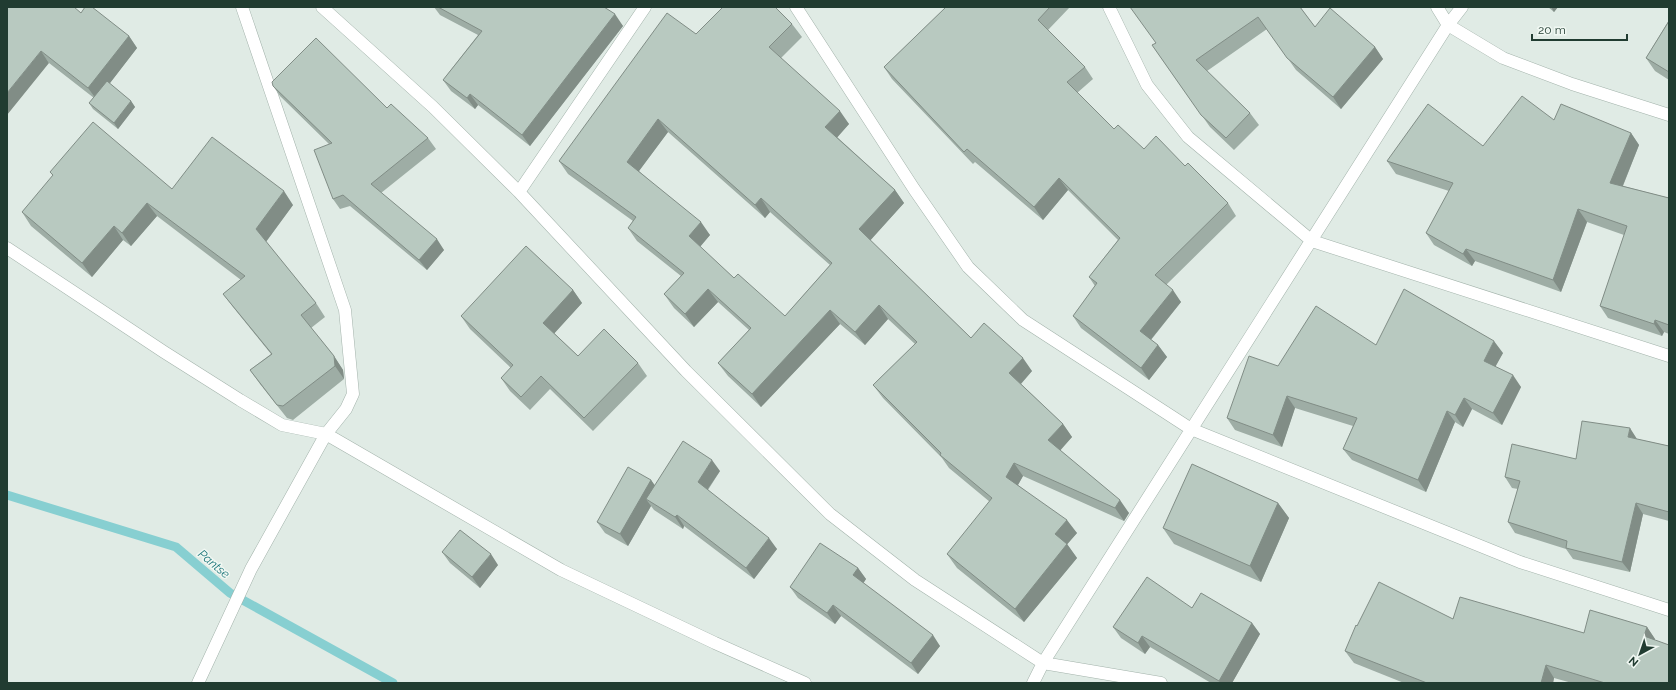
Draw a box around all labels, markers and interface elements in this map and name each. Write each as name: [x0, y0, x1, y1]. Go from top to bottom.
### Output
scale bar: [1532, 16, 1627, 42]
text: 20 m: [1538, 23, 1566, 37]
water label: Pantse: [195, 547, 233, 582]
north arrow: [1620, 634, 1660, 674]
text: N: [1626, 654, 1641, 669]

